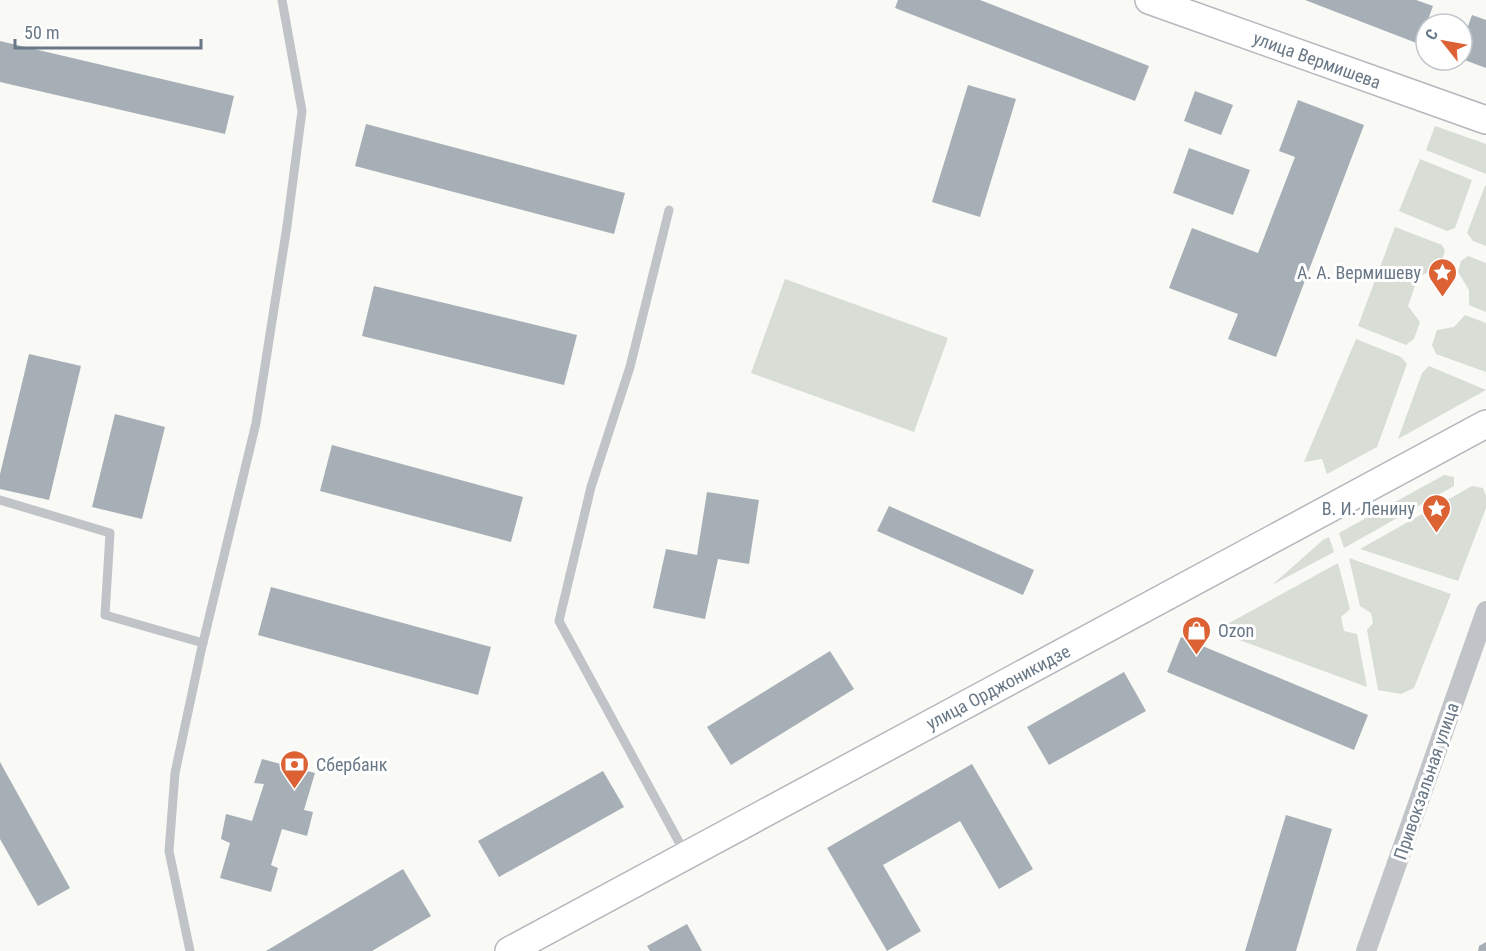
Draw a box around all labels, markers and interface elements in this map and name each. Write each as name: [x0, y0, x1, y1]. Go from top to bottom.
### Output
scale bar: [15, 12, 201, 50]
north arrow: [1414, 12, 1474, 72]
text: 50 m: [24, 22, 59, 43]
text: С: [1421, 26, 1442, 43]
street label: улица Вермишева: [1250, 27, 1384, 93]
place icon: А. А. Вермишеву: [1426, 256, 1458, 298]
place label: А. А. Вермишеву: [1297, 262, 1421, 283]
place icon: В. И. Ленину: [1420, 492, 1452, 534]
place label: В. И. Ленину: [1322, 498, 1416, 519]
shop icon: Ozon: [1181, 614, 1213, 656]
place label: Ozon: [1218, 620, 1254, 641]
street label: улица Орджоникидзе: [922, 640, 1074, 734]
street label: Привокзальная улица: [1389, 700, 1463, 862]
bank icon: Сбербанк: [279, 748, 311, 790]
place label: Сбербанк: [316, 754, 388, 775]

